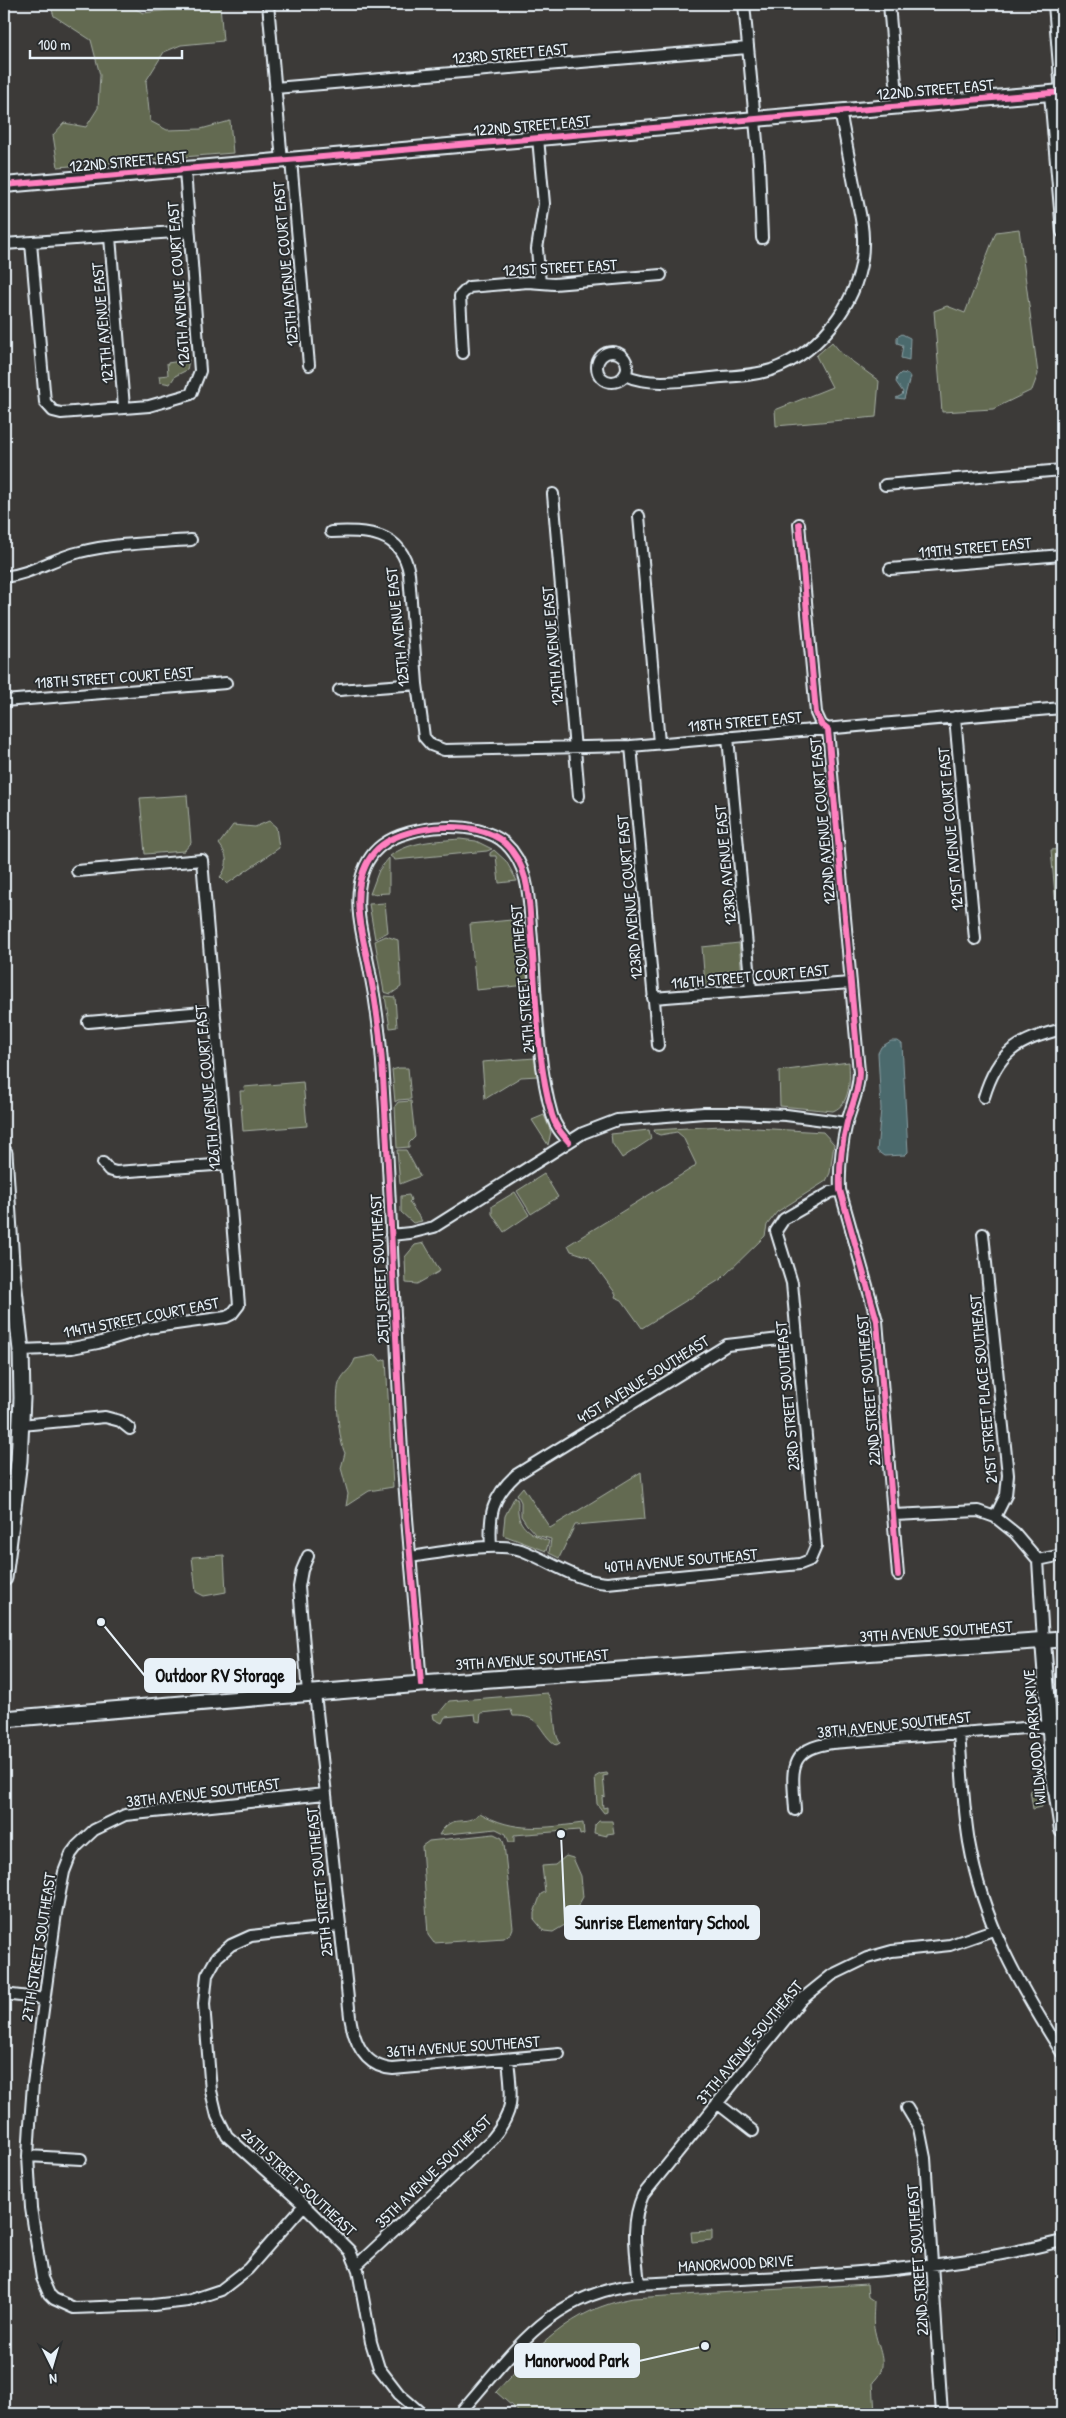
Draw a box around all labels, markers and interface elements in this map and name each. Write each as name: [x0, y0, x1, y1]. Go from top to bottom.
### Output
scale bar: [30, 28, 182, 60]
text: 100 m: [38, 34, 71, 55]
street label: 123RD STREET EAST: [451, 37, 569, 69]
street label: 122ND STREET EAST: [875, 73, 995, 105]
street label: 122ND STREET EAST: [472, 109, 592, 141]
street label: 122ND STREET EAST: [68, 145, 188, 177]
street label: 125TH AVENUE COURT EAST: [267, 180, 303, 347]
street label: 126TH AVENUE COURT EAST: [161, 200, 195, 367]
street label: 121ST STREET EAST: [502, 253, 618, 281]
street label: 127TH AVENUE EAST: [86, 261, 118, 384]
street label: 119TH STREET EAST: [918, 531, 1033, 563]
street label: 125TH AVENUE EAST: [380, 565, 414, 688]
street label: 124TH AVENUE EAST: [536, 585, 568, 707]
street label: 118TH STREET COURT EAST: [34, 660, 195, 694]
street label: 118TH STREET EAST: [687, 705, 803, 737]
street label: 122ND AVENUE COURT EAST: [804, 736, 840, 905]
street label: 121ST AVENUE COURT EAST: [932, 746, 968, 912]
street label: 123RD AVENUE EAST: [709, 803, 741, 926]
street label: 123RD AVENUE COURT EAST: [611, 813, 647, 980]
street label: 24TH STREET SOUTHEAST: [504, 903, 539, 1054]
street label: 116TH STREET COURT EAST: [670, 958, 830, 994]
street label: 126TH AVENUE COURT EAST: [189, 1003, 225, 1170]
street label: 25TH STREET SOUTHEAST: [364, 1193, 394, 1345]
street label: 114TH STREET COURT EAST: [61, 1291, 221, 1343]
street label: 21ST STREET PLACE SOUTHEAST: [964, 1293, 1002, 1485]
street label: 22ND STREET SOUTHEAST: [850, 1313, 886, 1467]
street label: 23RD STREET SOUTHEAST: [769, 1320, 805, 1472]
street label: 41ST AVENUE SOUTHEAST: [573, 1329, 714, 1429]
street label: 40TH AVENUE SOUTHEAST: [604, 1542, 759, 1578]
street label: 39TH AVENUE SOUTHEAST: [859, 1615, 1014, 1647]
street label: 39TH AVENUE SOUTHEAST: [455, 1643, 610, 1675]
callout: Outdoor RV Storage: [145, 1659, 295, 1692]
text: Outdoor RV Storage: [155, 1663, 285, 1689]
street label: WILDWOOD PARK DRIVE: [1017, 1668, 1051, 1806]
street label: 38TH AVENUE SOUTHEAST: [816, 1705, 972, 1743]
street label: 38TH AVENUE SOUTHEAST: [125, 1772, 281, 1812]
street label: 25TH STREET SOUTHEAST: [300, 1806, 338, 1958]
street label: 27TH STREET SOUTHEAST: [15, 1870, 61, 2023]
callout: Sunrise Elementary School: [565, 1906, 759, 1939]
text: Sunrise Elementary School: [575, 1910, 750, 1936]
street label: 37TH AVENUE SOUTHEAST: [691, 1975, 808, 2109]
street label: 36TH AVENUE SOUTHEAST: [385, 2030, 541, 2062]
street label: 35TH AVENUE SOUTHEAST: [370, 2109, 496, 2232]
street label: 26TH STREET SOUTHEAST: [237, 2123, 362, 2241]
street label: 22ND STREET SOUTHEAST: [901, 2183, 933, 2337]
street label: MANORWOOD DRIVE: [678, 2249, 794, 2277]
north arrow: [28, 2340, 78, 2390]
callout: Manorwood Park: [515, 2344, 639, 2377]
text: Manorwood Park: [525, 2348, 630, 2373]
text: N: [48, 2370, 58, 2389]

